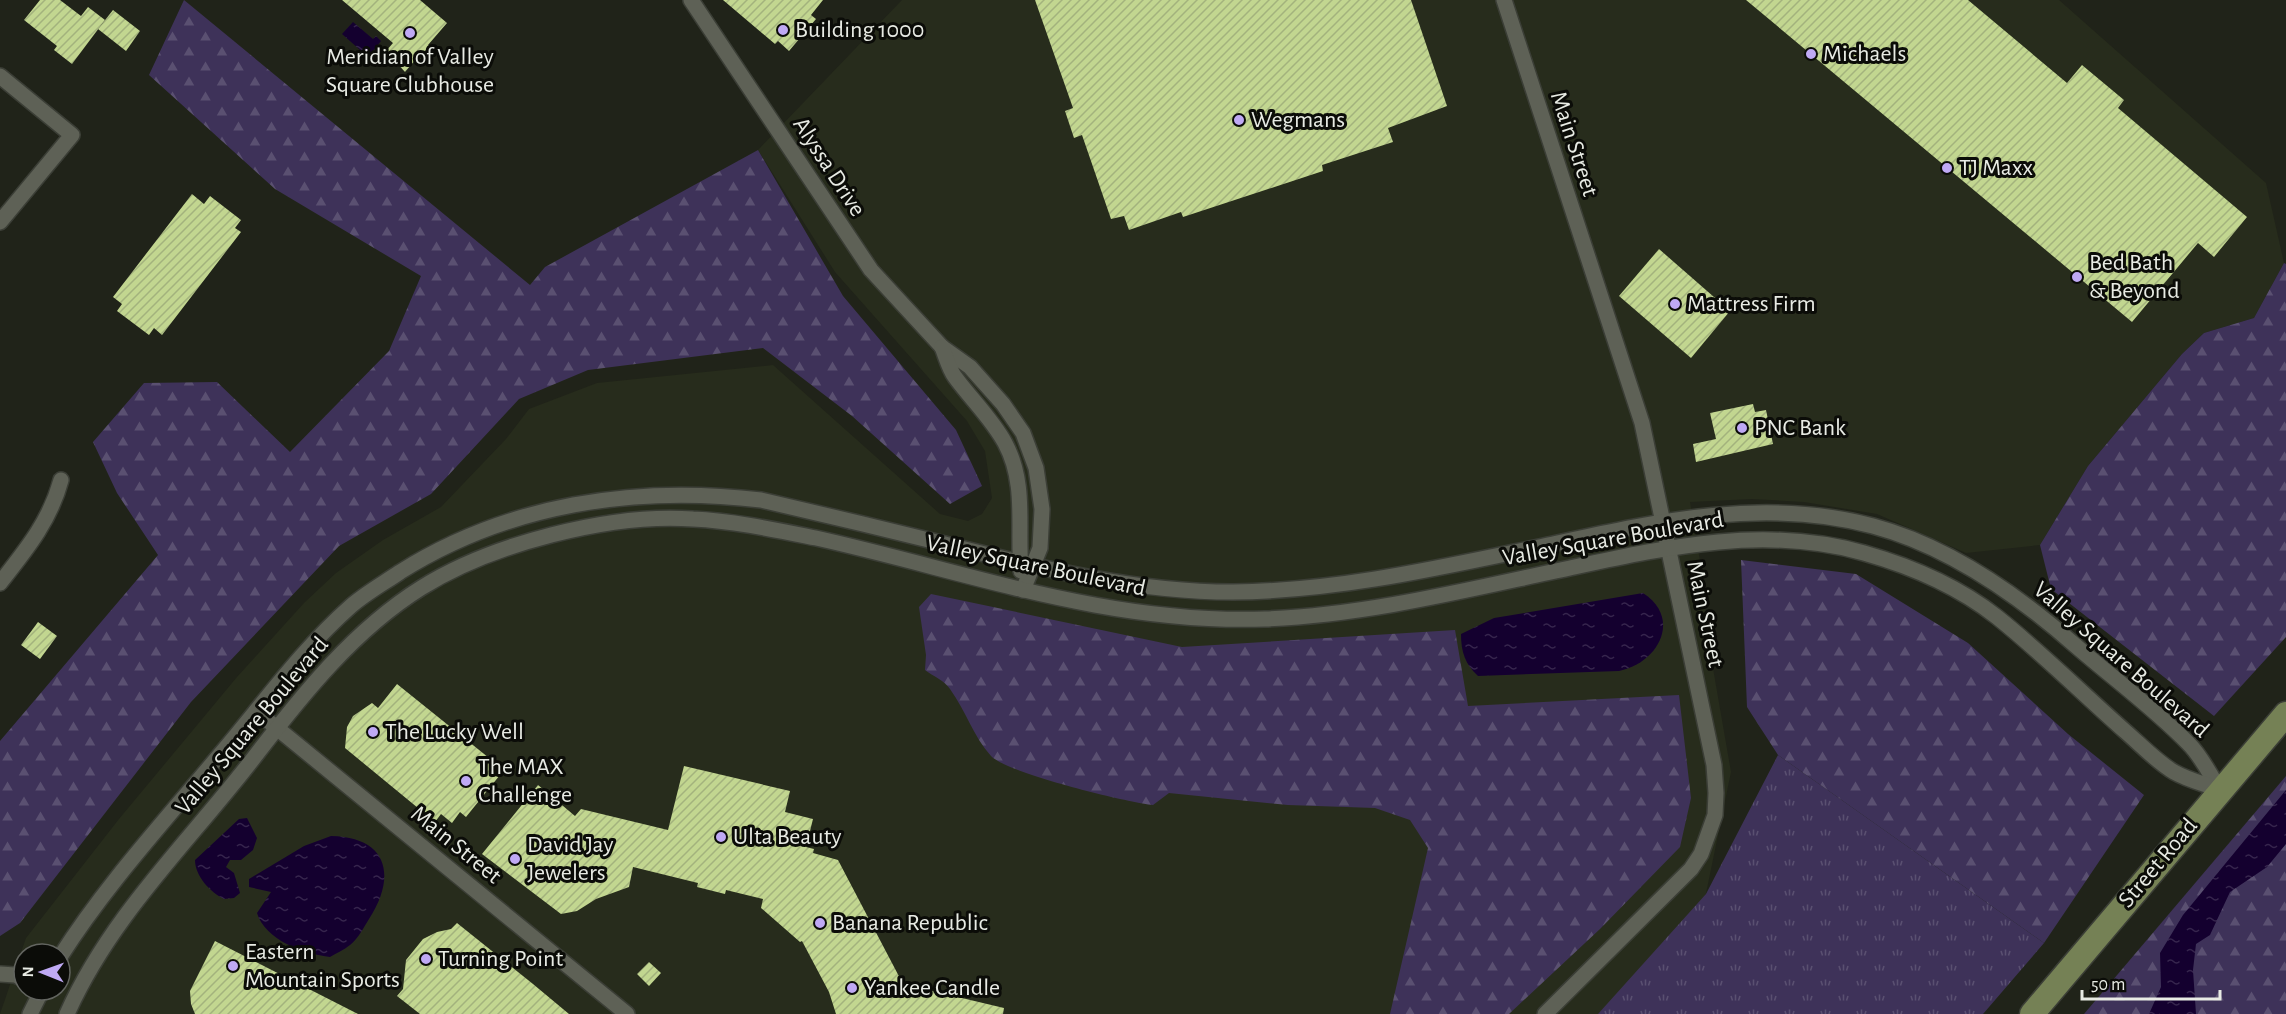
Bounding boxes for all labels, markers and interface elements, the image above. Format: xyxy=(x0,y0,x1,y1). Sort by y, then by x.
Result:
place label: Building 1000 xyxy=(795,18,924,42)
marker: Building 1000 xyxy=(776,23,790,37)
marker: Meridian of Valley Square Clubhouse xyxy=(403,26,417,40)
place label: Michaels xyxy=(1823,42,1906,66)
place label: Meridian of Valley Square Clubhouse xyxy=(326,45,494,97)
marker: Michaels xyxy=(1804,47,1818,61)
street label: Main Street xyxy=(1546,89,1602,200)
place label: Wegmans xyxy=(1251,108,1345,132)
street label: Alyssa Drive xyxy=(788,113,870,221)
marker: Wegmans xyxy=(1232,113,1246,127)
place label: TJ Maxx xyxy=(1959,156,2033,180)
marker: TJ Maxx xyxy=(1940,161,1954,175)
place label: Bed Bath & Beyond xyxy=(2089,251,2180,303)
marker: Bed Bath & Beyond xyxy=(2070,270,2084,284)
place label: Mattress Firm xyxy=(1687,292,1816,316)
marker: Mattress Firm xyxy=(1668,297,1682,311)
place label: PNC Bank xyxy=(1754,416,1846,440)
marker: PNC Bank xyxy=(1735,421,1749,435)
street label: Valley Square Boulevard xyxy=(1501,508,1725,570)
street label: Valley Square Boulevard xyxy=(924,531,1148,601)
street label: Main Street xyxy=(1682,558,1728,670)
street label: Valley Square Boulevard xyxy=(2029,578,2213,742)
street label: Valley Square Boulevard xyxy=(171,633,333,819)
place label: The Lucky Well xyxy=(385,720,524,744)
marker: The Lucky Well xyxy=(366,725,380,739)
place label: The MAX Challenge xyxy=(478,755,572,807)
marker: The MAX Challenge xyxy=(459,774,473,788)
street label: Main Street xyxy=(406,802,506,889)
street label: Street Road xyxy=(2114,814,2202,912)
place label: Ulta Beauty xyxy=(733,825,842,849)
marker: Ulta Beauty xyxy=(714,830,728,844)
place label: David Jay Jewelers xyxy=(527,833,614,885)
marker: David Jay Jewelers xyxy=(508,852,522,866)
place label: Banana Republic xyxy=(832,911,988,935)
marker: Banana Republic xyxy=(813,916,827,930)
place label: Eastern Mountain Sports xyxy=(245,940,400,992)
north arrow xyxy=(12,942,72,1002)
place label: Turning Point xyxy=(438,947,563,971)
marker: Turning Point xyxy=(419,952,433,966)
marker: Eastern Mountain Sports xyxy=(226,959,240,973)
scale bar xyxy=(2082,963,2220,1001)
text: N xyxy=(20,966,36,977)
place label: Yankee Candle xyxy=(864,976,1000,1000)
text: 50 m xyxy=(2091,976,2125,994)
marker: Yankee Candle xyxy=(845,981,859,995)

